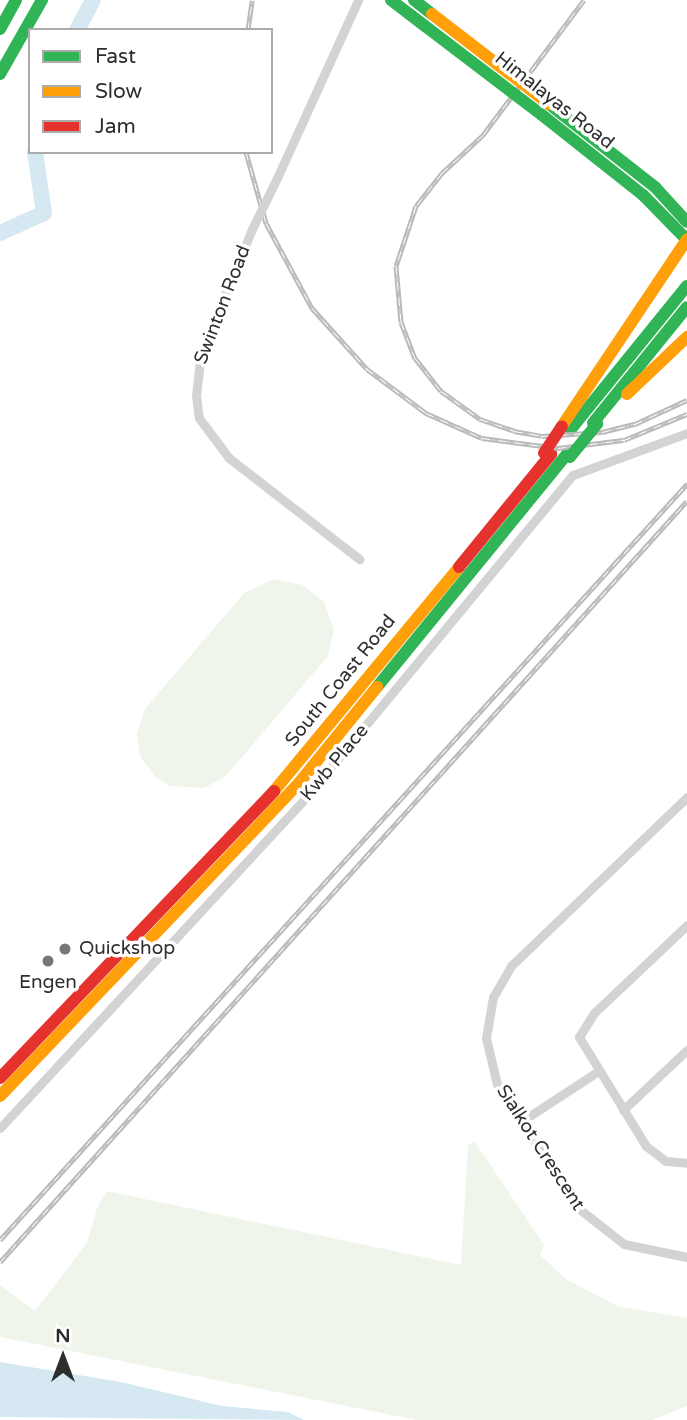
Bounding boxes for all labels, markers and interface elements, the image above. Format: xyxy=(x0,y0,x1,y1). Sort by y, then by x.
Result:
legend xyxy=(28,28,273,154)
text: Fast xyxy=(95,44,136,69)
street label: Himalayas Road xyxy=(490,47,618,155)
text: Slow xyxy=(95,79,142,104)
text: Jam xyxy=(95,114,136,139)
street label: Swinton Road xyxy=(190,242,256,368)
street label: South Coast Road xyxy=(281,611,401,751)
street label: Kwb Place xyxy=(296,720,374,806)
place label: Quickshop xyxy=(79,938,175,960)
marker: Quickshop xyxy=(57,941,73,957)
marker: Engen xyxy=(40,953,56,969)
place label: Engen xyxy=(19,972,77,994)
street label: Sialkot Crescent xyxy=(491,1081,589,1215)
north arrow xyxy=(28,1322,98,1392)
text: N xyxy=(55,1325,71,1347)

